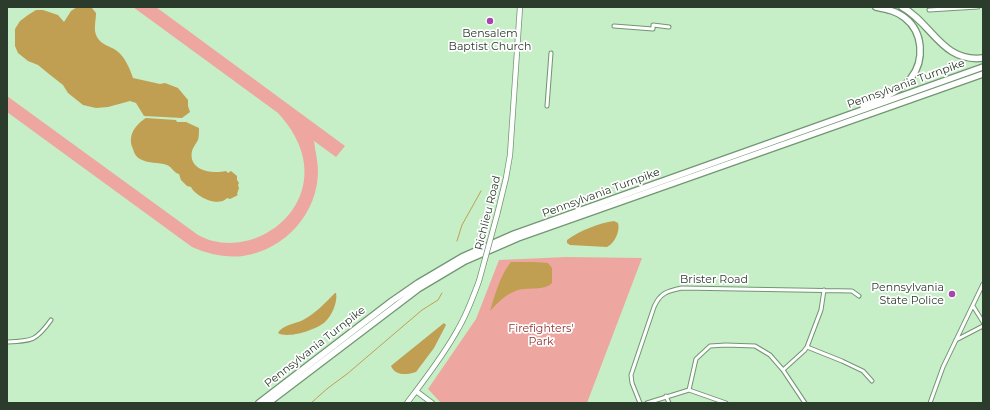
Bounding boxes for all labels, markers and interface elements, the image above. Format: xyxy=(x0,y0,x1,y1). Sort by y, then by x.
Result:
marker: Bensalem Baptist Church xyxy=(485,16,495,26)
place label: Bensalem Baptist Church xyxy=(449,27,531,53)
street label: Pennsylvania Turnpike xyxy=(845,57,967,111)
street label: Pennsylvania Turnpike xyxy=(540,166,662,220)
street label: Richlieu Road xyxy=(472,175,504,251)
street label: Brister Road xyxy=(680,273,748,287)
place label: Pennsylvania State Police xyxy=(871,281,944,307)
marker: Pennsylvania State Police xyxy=(947,289,957,299)
street label: Pennsylvania Turnpike xyxy=(262,304,368,390)
park label: Firefighters' Park xyxy=(508,322,574,348)

